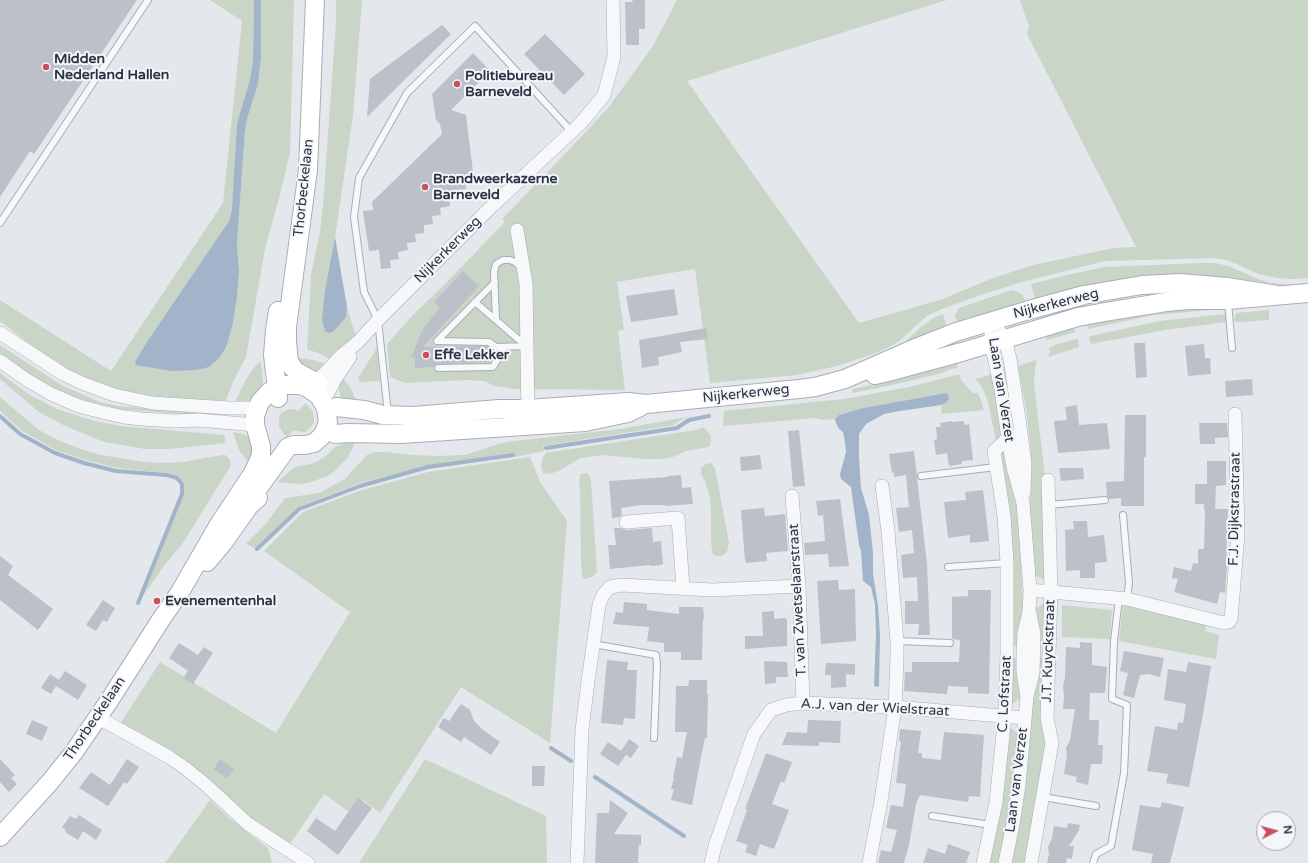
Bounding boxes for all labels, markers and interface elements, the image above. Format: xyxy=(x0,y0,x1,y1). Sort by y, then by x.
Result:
place label: Midden Nederland Hallen xyxy=(54,51,169,84)
marker: Midden Nederland Hallen xyxy=(41,62,51,72)
place label: Politiebureau Barneveld xyxy=(465,68,553,100)
marker: Politiebureau Barneveld xyxy=(452,79,462,89)
street label: Thorbeckelaan xyxy=(291,138,317,238)
place label: Brandweerkazerne Barneveld xyxy=(433,171,557,204)
marker: Brandweerkazerne Barneveld xyxy=(420,182,430,192)
street label: Nijkerkerweg xyxy=(411,213,485,287)
street label: Nijkerkerweg xyxy=(1012,285,1100,323)
street label: Laan van Verzet xyxy=(984,336,1018,444)
place label: Effe Lekker xyxy=(434,347,509,363)
marker: Effe Lekker xyxy=(421,350,431,360)
street label: Nijkerkerweg xyxy=(702,381,790,407)
street label: F.J. Dijkstrastraat xyxy=(1226,452,1244,566)
street label: T. van Zwetselaarstraat xyxy=(786,523,810,677)
place label: Evenementenhal xyxy=(165,593,276,609)
marker: Evenementenhal xyxy=(152,596,162,606)
street label: J.T. Kuyckstraat xyxy=(1039,599,1059,703)
street label: C. Lofstraat xyxy=(995,655,1015,733)
street label: Thorbeckelaan xyxy=(61,674,129,764)
street label: A.J. van der Wielstraat xyxy=(800,696,950,720)
street label: Laan van Verzet xyxy=(1002,726,1032,834)
north arrow xyxy=(1256,811,1296,851)
text: N xyxy=(1281,825,1294,835)

